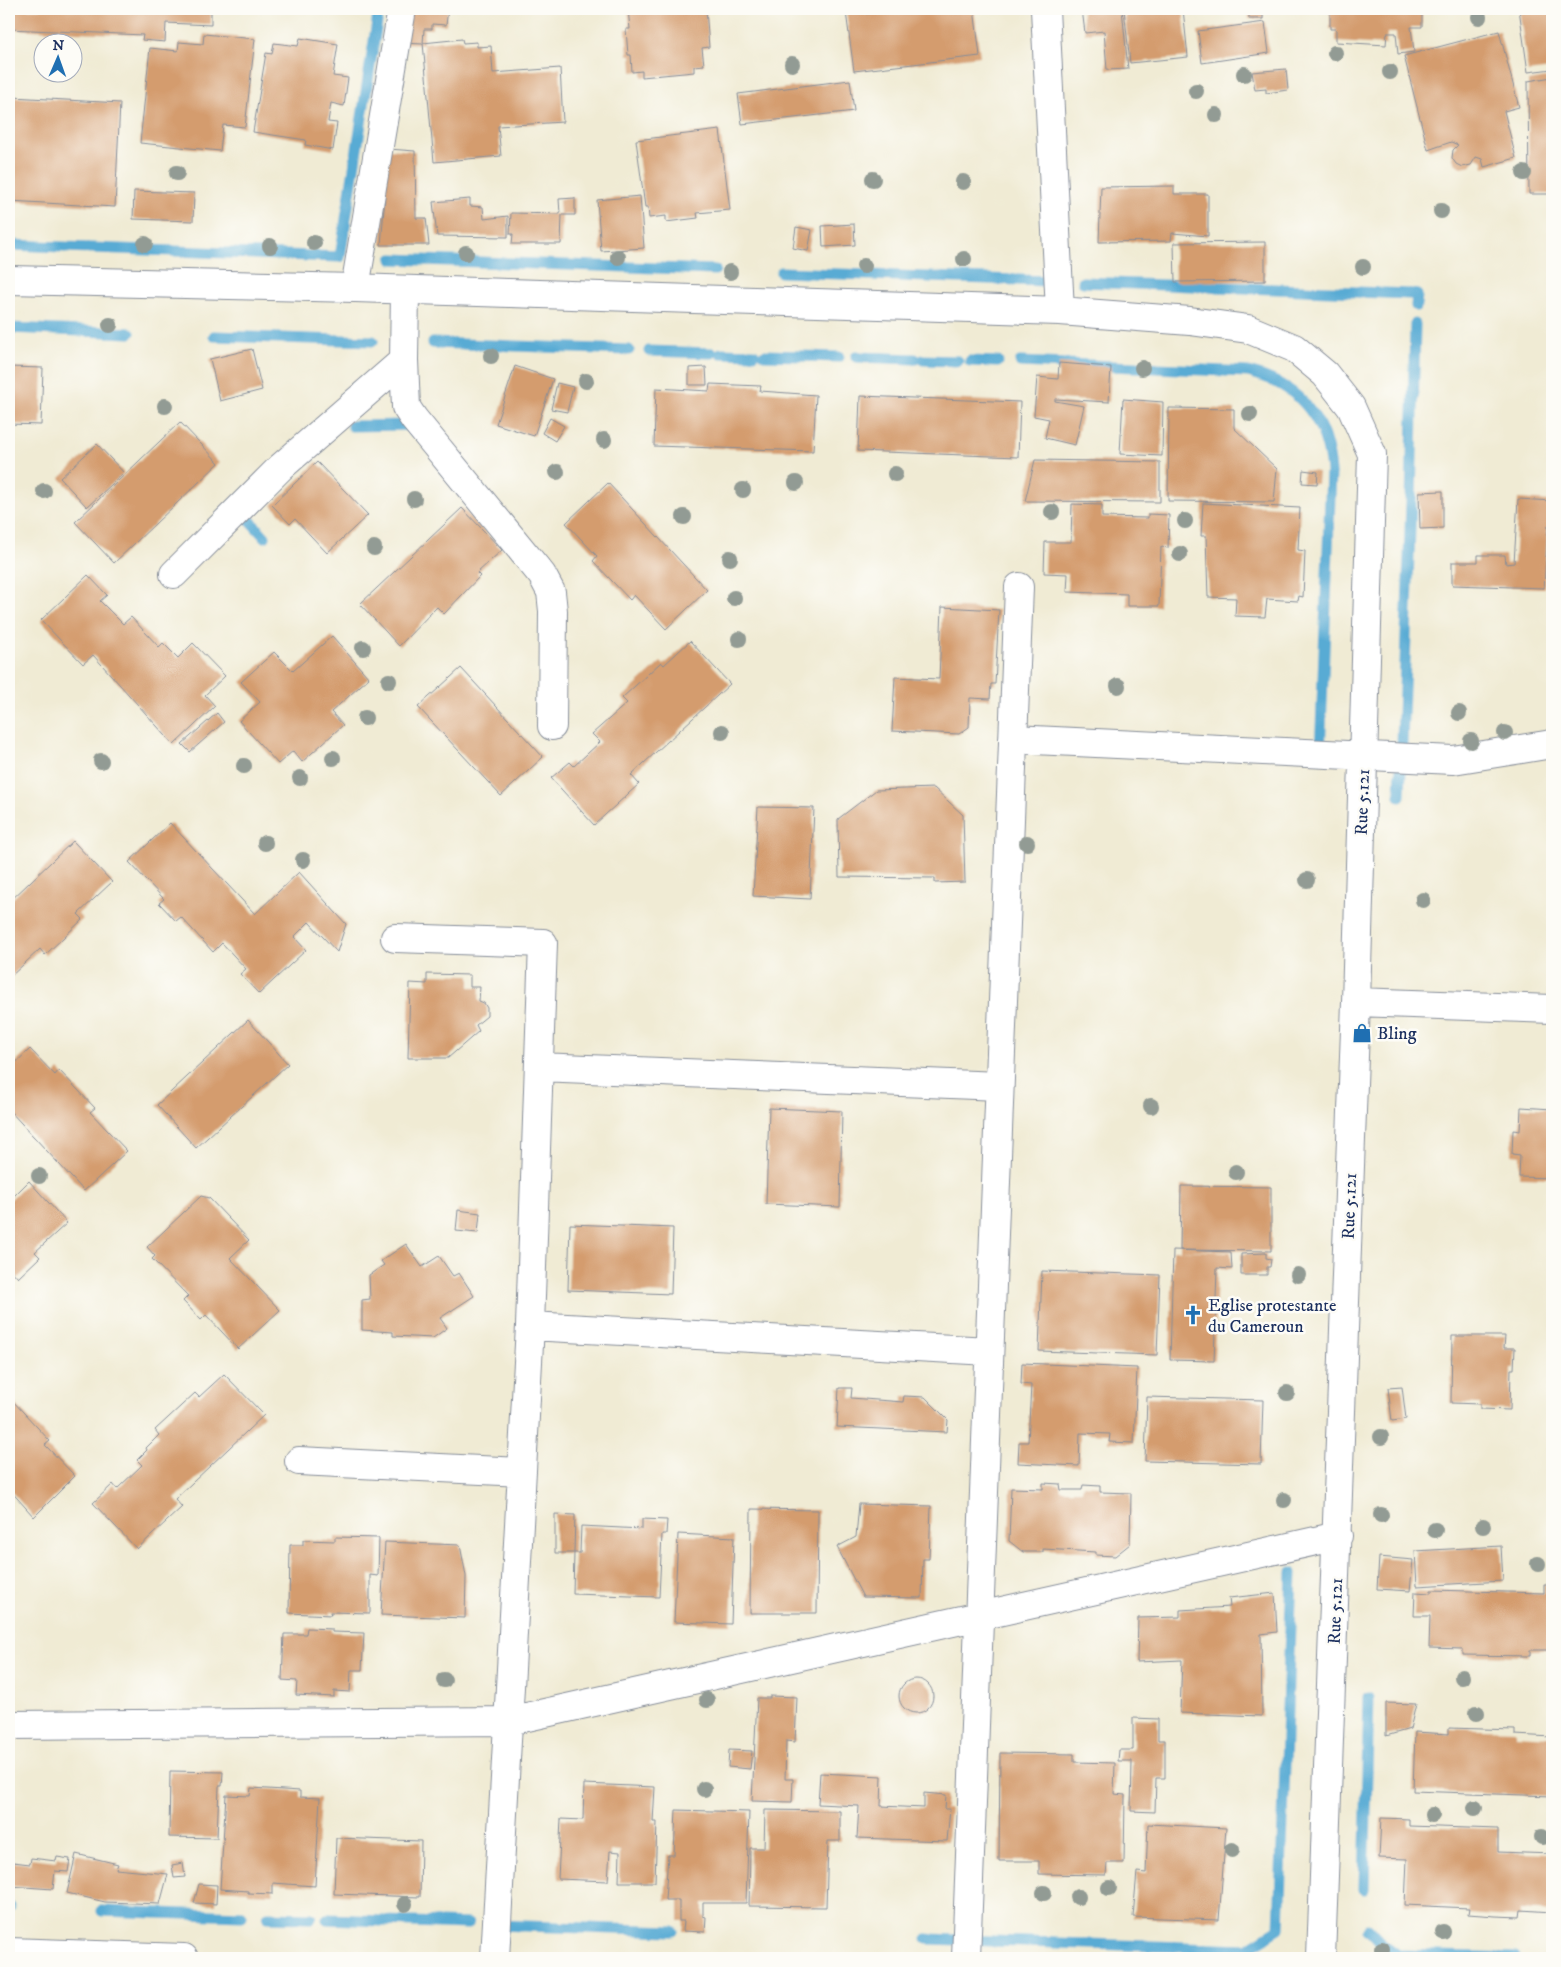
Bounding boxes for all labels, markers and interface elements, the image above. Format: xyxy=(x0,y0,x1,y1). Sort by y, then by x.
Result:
north arrow xyxy=(32,32,82,82)
text: N xyxy=(52,37,65,55)
street label: Rue 5.121 xyxy=(1351,768,1375,836)
shop icon: Bling xyxy=(1351,1022,1373,1044)
place label: Bling xyxy=(1377,1023,1417,1045)
street label: Rue 5.121 xyxy=(1338,1172,1362,1240)
place label: Eglise protestante du Cameroun xyxy=(1208,1295,1336,1338)
church icon: Eglise protestante du Cameroun xyxy=(1182,1304,1204,1326)
street label: Rue 5.121 xyxy=(1324,1577,1348,1645)

